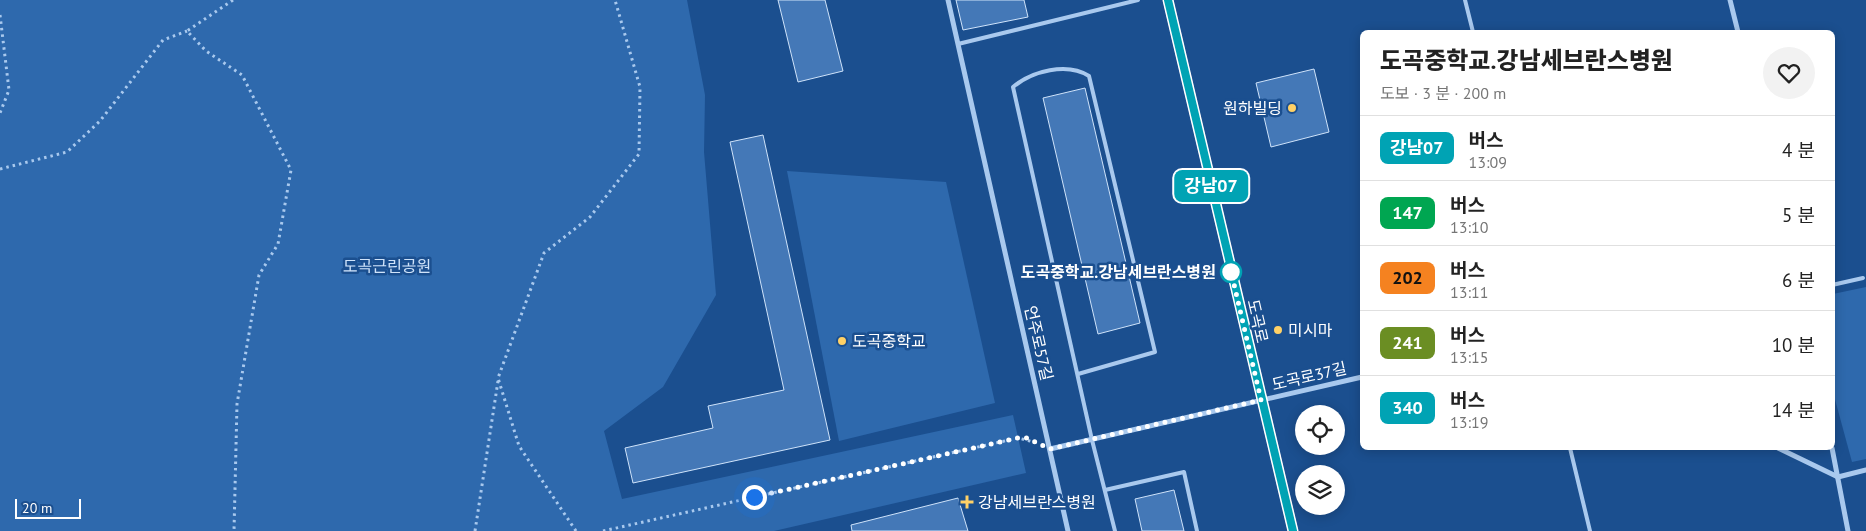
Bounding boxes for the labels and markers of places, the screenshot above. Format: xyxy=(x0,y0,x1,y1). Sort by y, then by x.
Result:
place label: 원하빌딩 xyxy=(1223,98,1282,118)
marker: 원하빌딩 xyxy=(1286,102,1298,114)
marker: 도곡중학교.강남세브란스병원 xyxy=(1220,261,1242,283)
place label: 도곡중학교.강남세브란스병원 xyxy=(1021,262,1216,282)
place label: 미시마 xyxy=(1288,320,1332,340)
marker: 미시마 xyxy=(1272,324,1284,336)
place label: 도곡중학교 xyxy=(852,331,926,351)
marker: 도곡중학교 xyxy=(836,335,848,347)
place label: 강남세브란스병원 xyxy=(978,492,1096,512)
marker: 강남세브란스병원 xyxy=(960,495,974,509)

